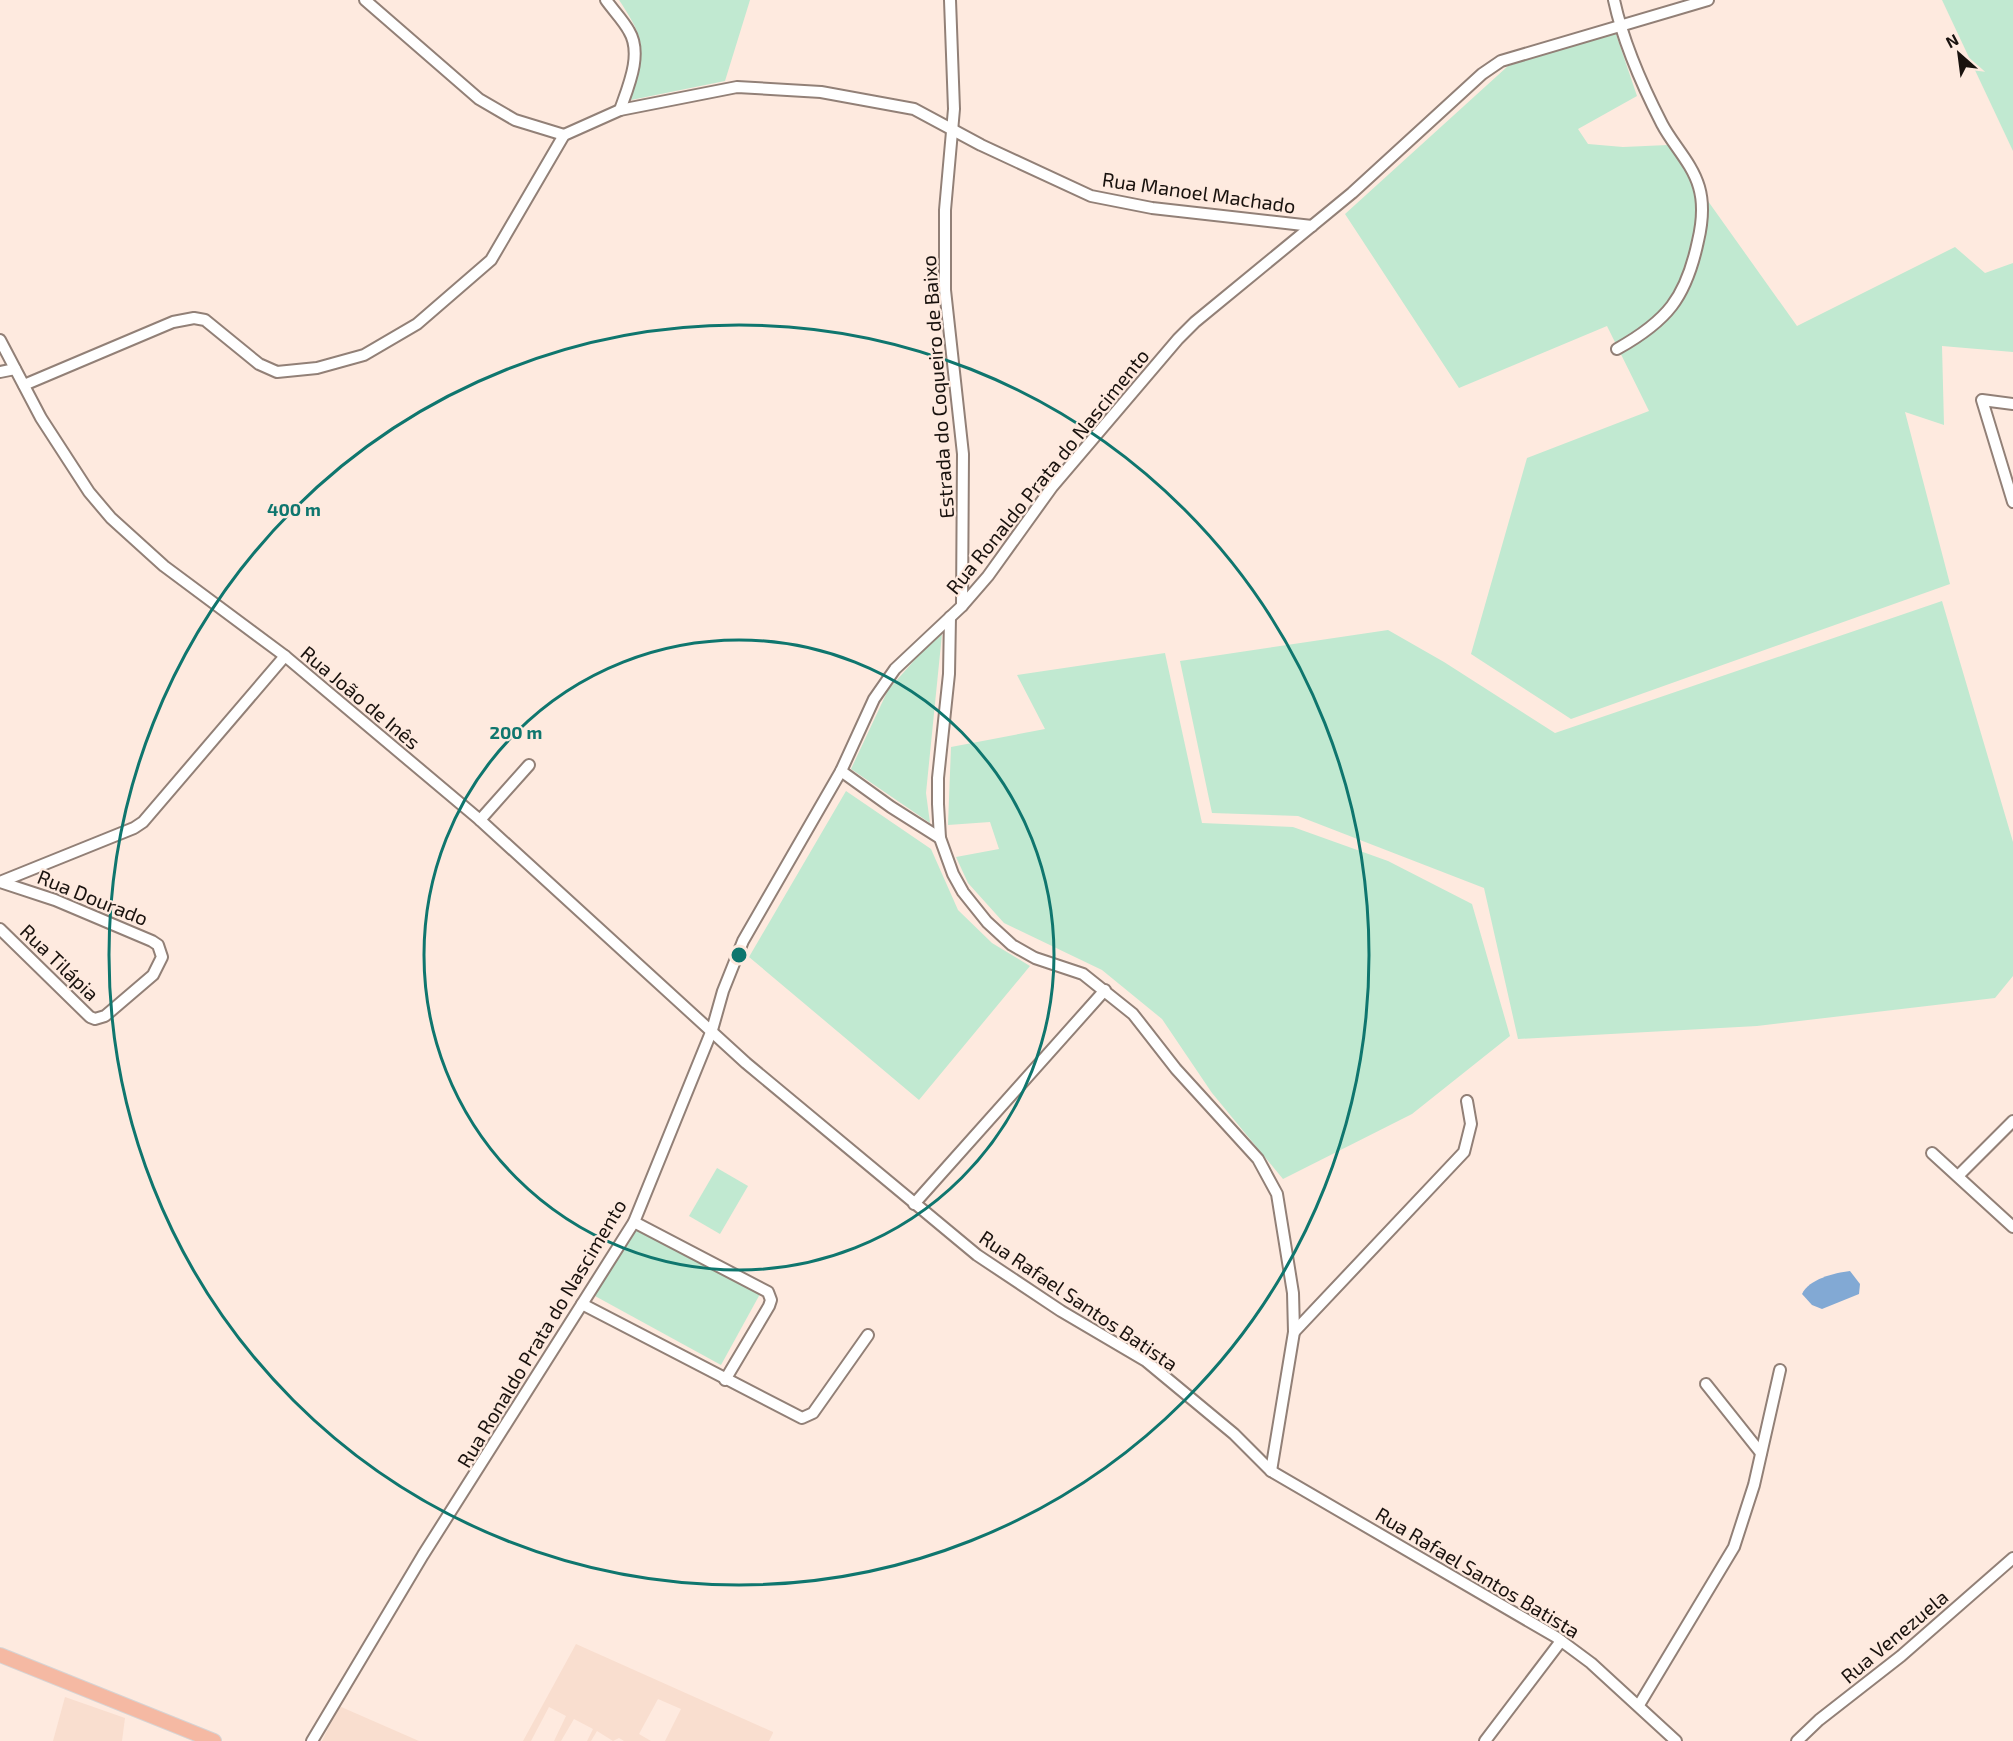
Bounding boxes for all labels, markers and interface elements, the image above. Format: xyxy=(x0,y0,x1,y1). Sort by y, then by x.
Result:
north arrow xyxy=(1929,24,1989,84)
text: N xyxy=(1942,29,1961,51)
street label: Rua Manoel Machado xyxy=(1101,167,1297,217)
street label: Estrada do Coqueiro de Baixo xyxy=(916,255,958,519)
street label: Rua Ronaldo Prata do Nascimento xyxy=(941,344,1153,598)
text: 400 m xyxy=(267,498,321,520)
street label: Rua João de Inês xyxy=(297,640,425,754)
text: 200 m xyxy=(490,721,542,743)
street label: Rua Dourado xyxy=(34,864,152,930)
street label: Rua Tilápia xyxy=(16,919,104,1005)
centre of rings xyxy=(729,945,749,965)
street label: Rua Ronaldo Prata do Nascimento xyxy=(451,1195,631,1471)
street label: Rua Rafael Santos Batista xyxy=(975,1225,1183,1375)
street label: Rua Rafael Santos Batista xyxy=(1372,1501,1584,1643)
street label: Rua Venezuela xyxy=(1836,1584,1952,1688)

